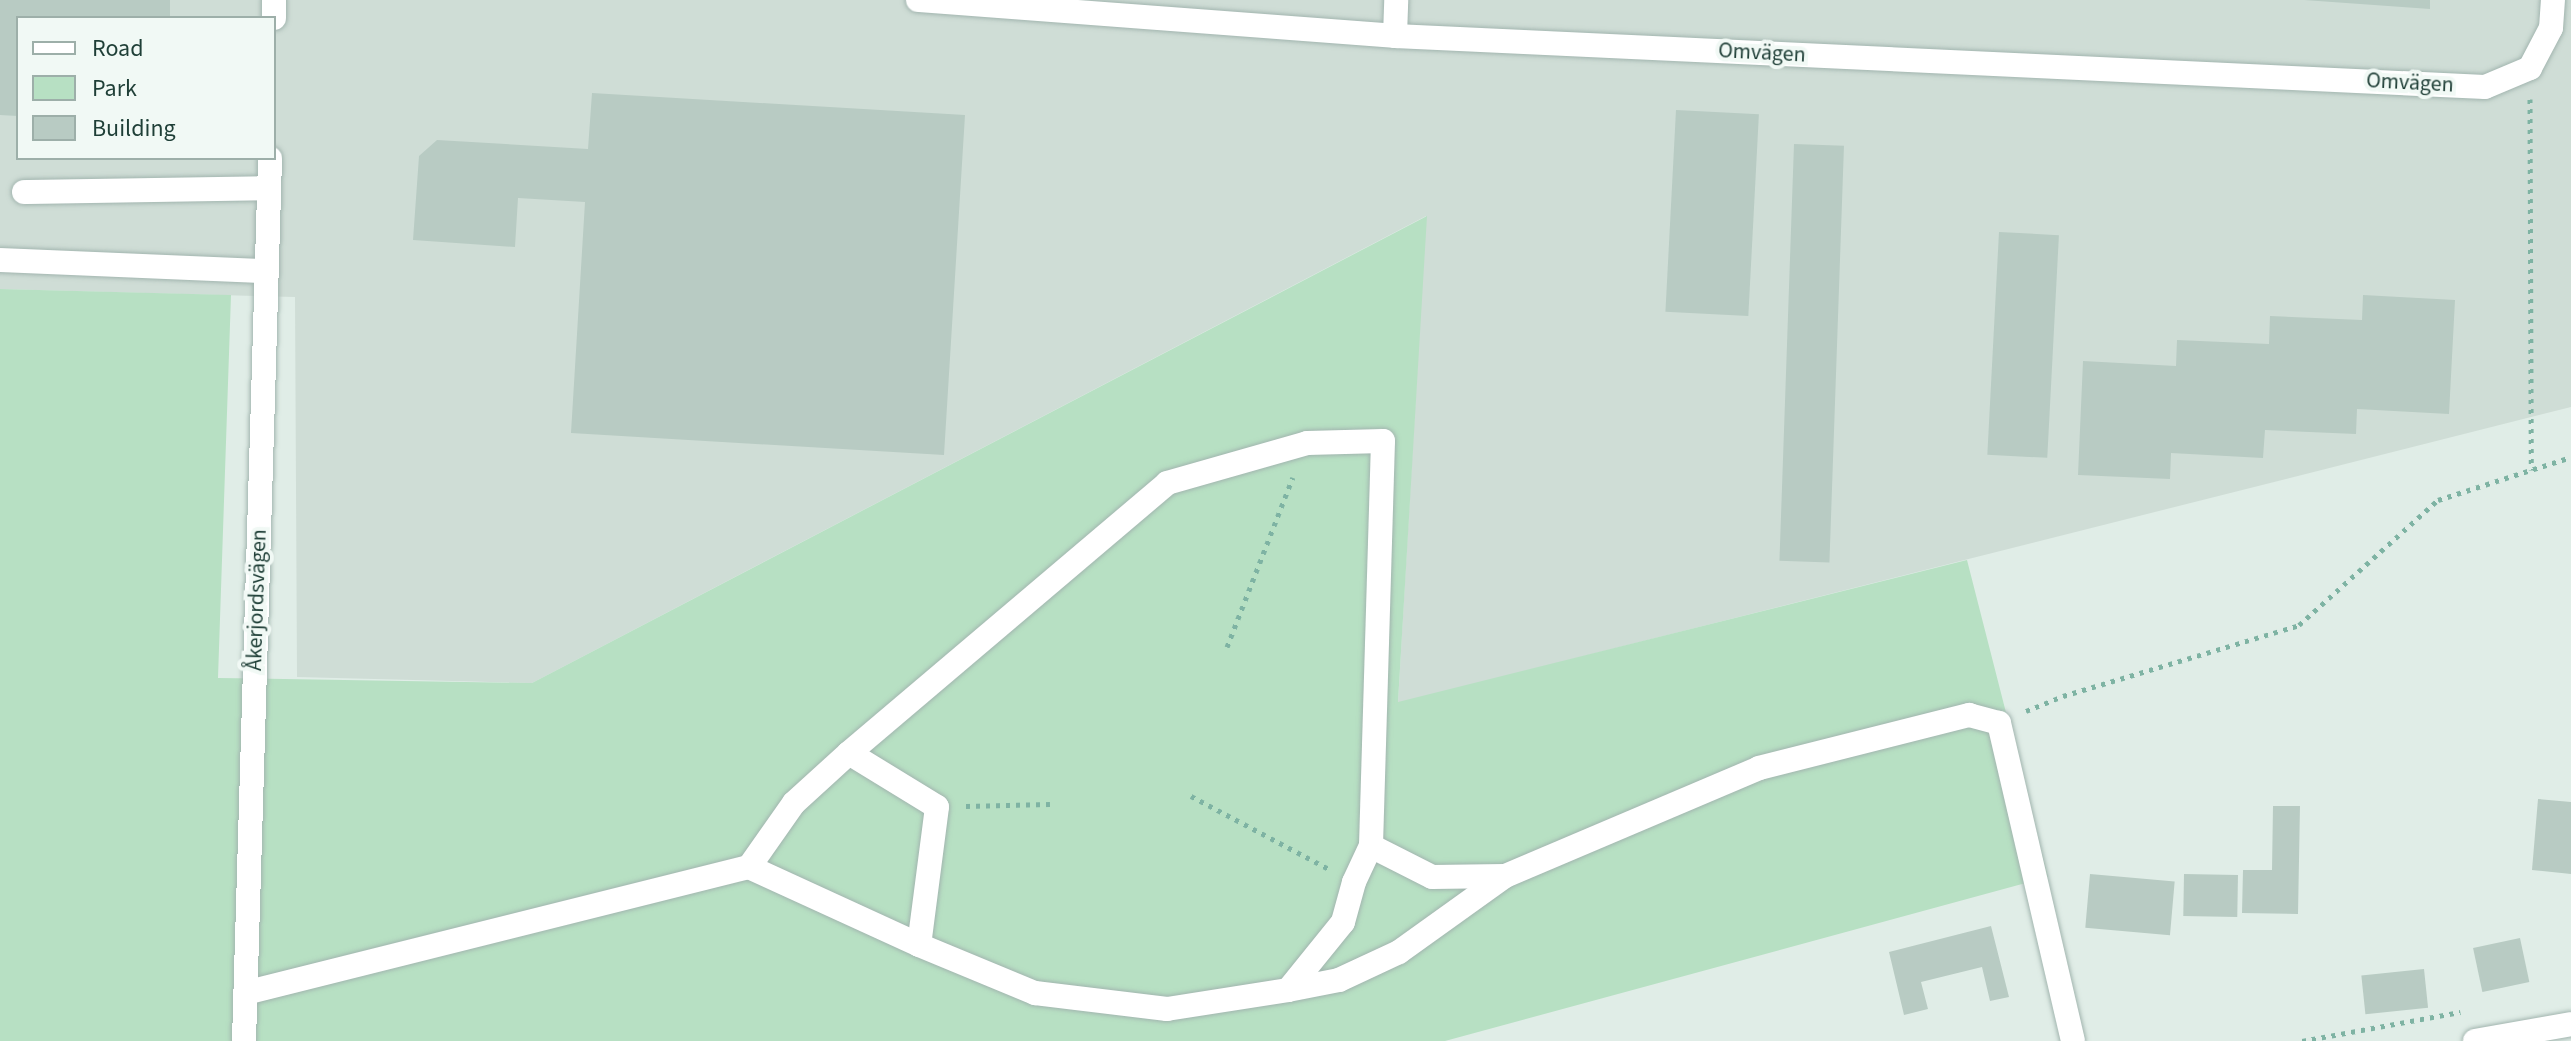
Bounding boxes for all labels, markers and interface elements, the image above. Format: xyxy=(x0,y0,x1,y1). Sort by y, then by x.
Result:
legend xyxy=(16,16,276,160)
text: Road xyxy=(92,31,144,66)
street label: Omvägen xyxy=(1718,38,1806,68)
street label: Omvägen xyxy=(2366,68,2454,98)
text: Park xyxy=(92,71,137,106)
text: Building xyxy=(92,111,176,146)
street label: Åkerjordsvägen xyxy=(241,529,273,671)

